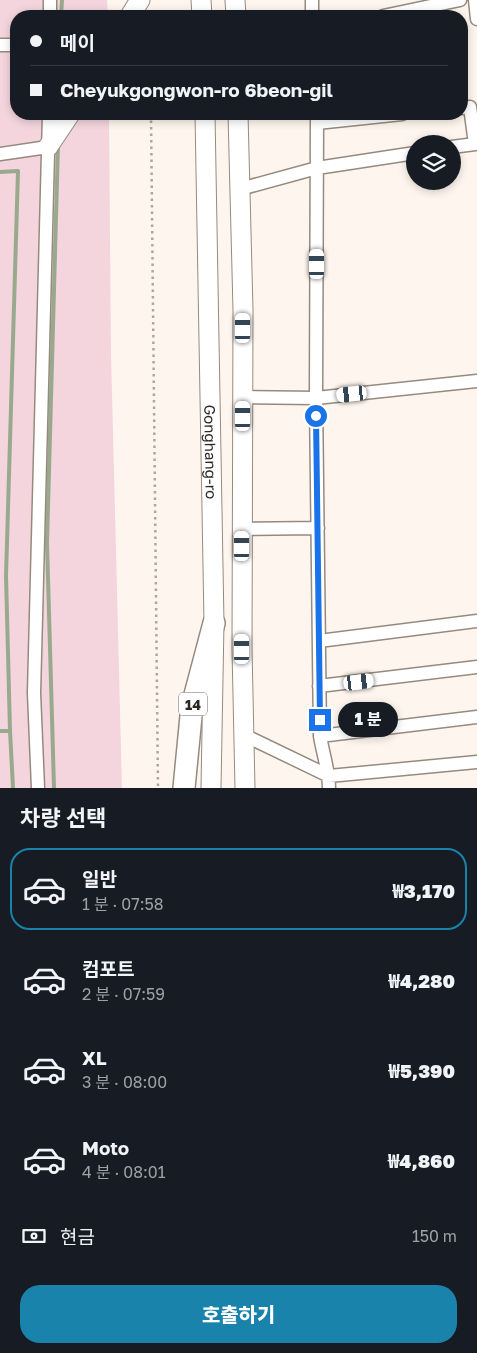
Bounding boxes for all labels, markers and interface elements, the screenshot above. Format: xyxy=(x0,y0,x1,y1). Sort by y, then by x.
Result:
text: 메이 xyxy=(60,31,95,54)
text: Cheyukgongwon-ro 6beon-gil xyxy=(60,78,333,101)
map controls xyxy=(406,135,461,190)
button: layers xyxy=(406,135,461,190)
car xyxy=(309,249,324,279)
car xyxy=(235,313,250,343)
car xyxy=(336,385,367,403)
car xyxy=(235,401,250,431)
street label: Gonghang-ro xyxy=(201,404,221,499)
route start xyxy=(305,405,327,427)
car xyxy=(234,531,249,561)
car xyxy=(234,634,249,664)
car xyxy=(343,673,374,691)
road number: 14 xyxy=(179,692,207,716)
callout: 1 분 xyxy=(338,702,398,738)
route end xyxy=(309,709,331,731)
text: 1 분 xyxy=(354,709,382,729)
text: 차량 선택 xyxy=(20,804,106,831)
icon: car xyxy=(22,867,67,912)
text: 일반 xyxy=(82,867,117,890)
text: ₩3,170 xyxy=(392,879,455,902)
text: 1 분 · 07:58 xyxy=(82,894,164,914)
icon: car xyxy=(22,957,67,1002)
text: 컴포트 xyxy=(82,957,134,980)
text: ₩4,280 xyxy=(389,969,455,992)
text: 2 분 · 07:59 xyxy=(82,984,165,1004)
text: XL xyxy=(82,1046,107,1069)
icon: car xyxy=(22,1047,67,1092)
text: ₩5,390 xyxy=(389,1059,455,1082)
text: 3 분 · 08:00 xyxy=(82,1072,167,1092)
text: Moto xyxy=(82,1136,129,1159)
icon: car xyxy=(22,1137,67,1182)
text: ₩4,860 xyxy=(388,1149,455,1172)
text: 4 분 · 08:01 xyxy=(82,1162,165,1182)
icon: cash xyxy=(20,1222,48,1250)
text: 현금 xyxy=(60,1225,95,1248)
text: 150 m xyxy=(412,1226,457,1246)
button: 호출하기 xyxy=(20,1285,457,1343)

